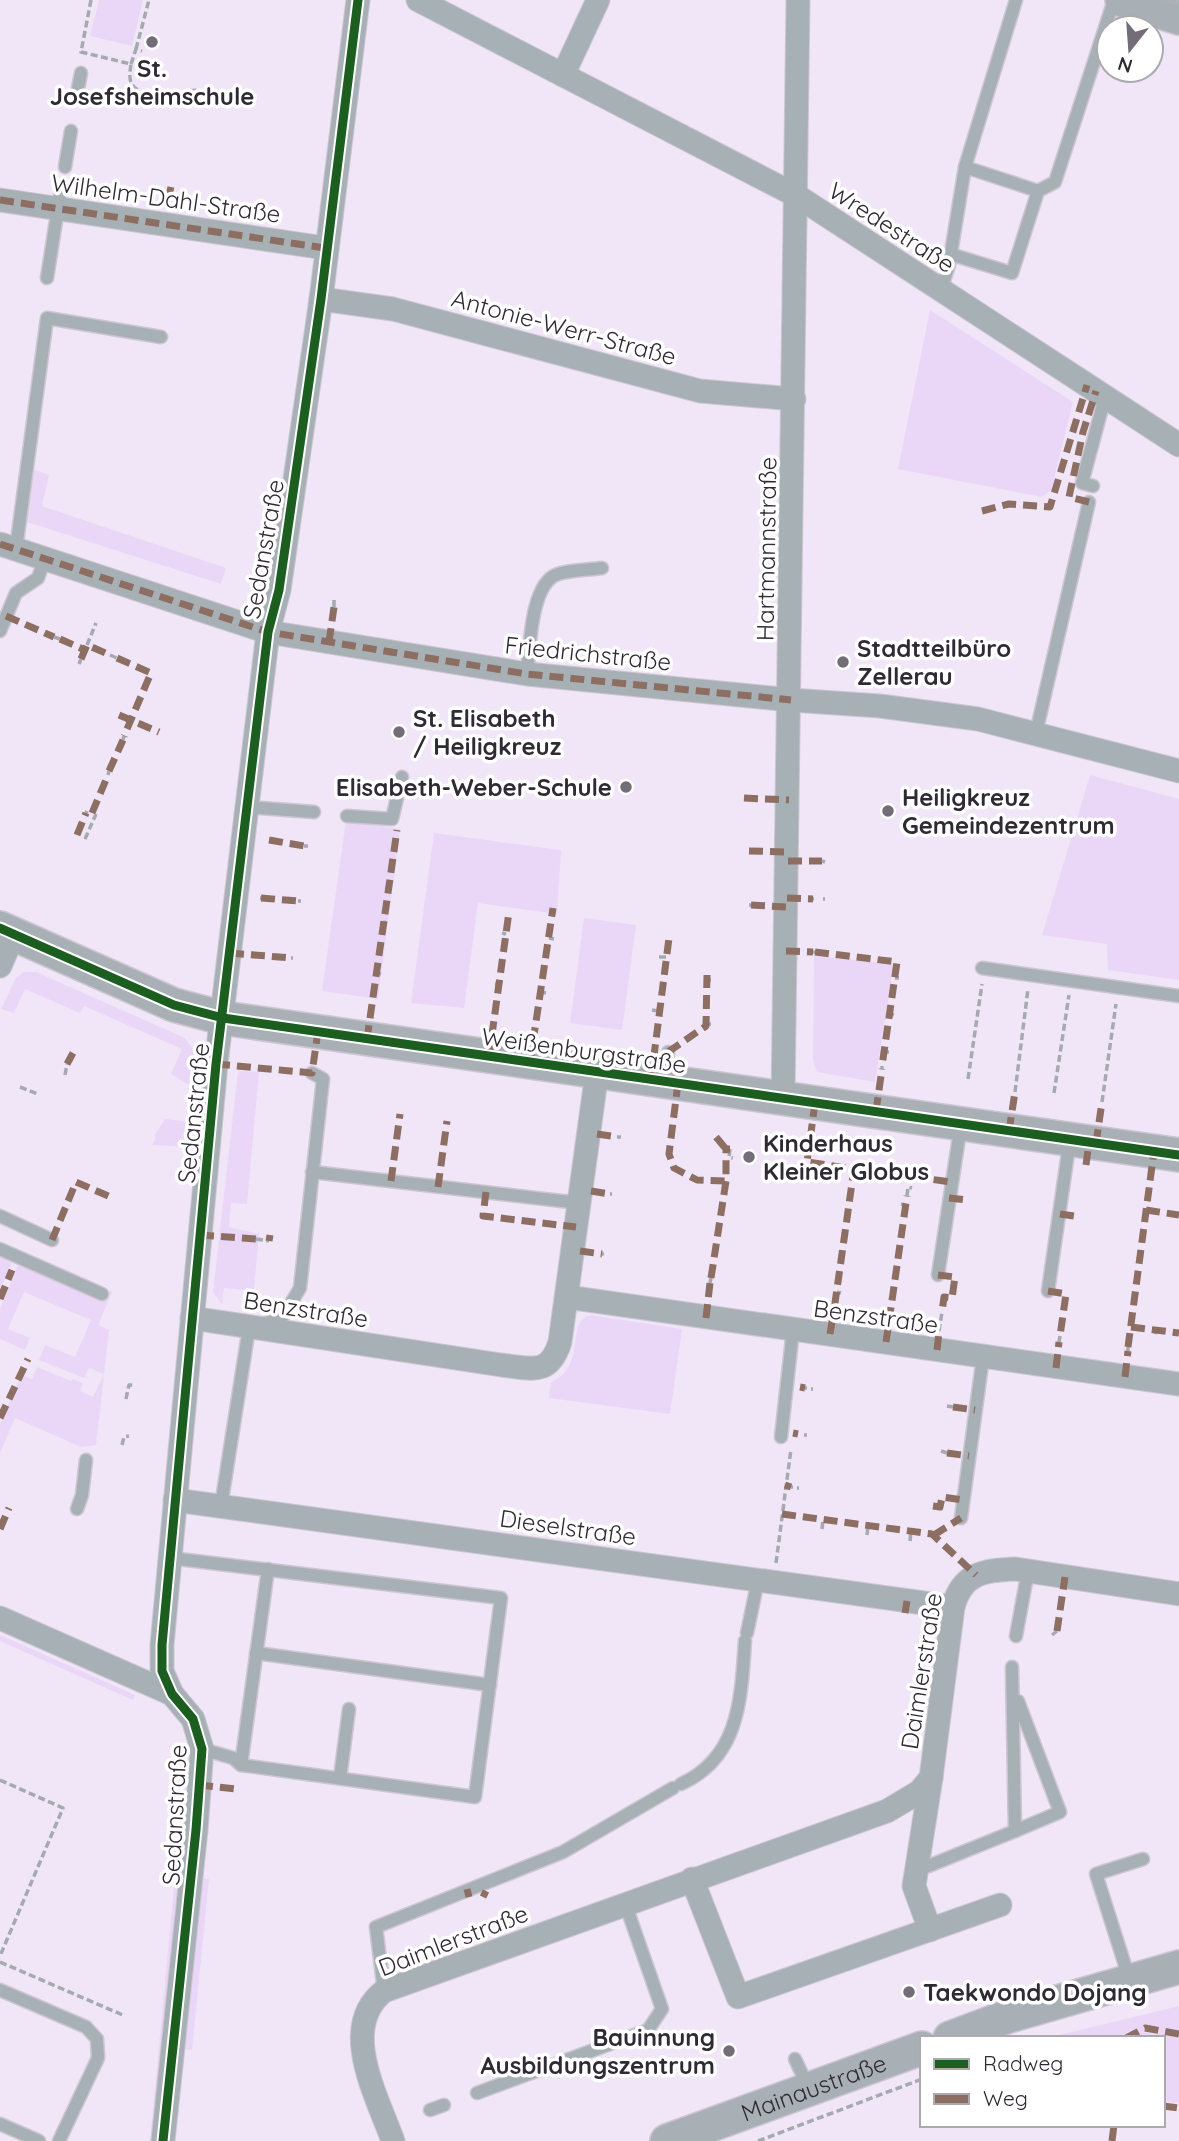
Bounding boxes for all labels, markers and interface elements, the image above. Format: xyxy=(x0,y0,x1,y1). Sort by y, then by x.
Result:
north arrow xyxy=(1095,14,1165,84)
marker: St. Josefsheimschule xyxy=(144,34,160,50)
text: N xyxy=(1115,52,1135,79)
place label: St. Josefsheimschule xyxy=(50,53,254,111)
street label: Wilhelm-Dahl-Straße xyxy=(49,167,283,229)
street label: Wredestraße xyxy=(823,175,961,279)
street label: Antonie-Werr-Straße xyxy=(448,283,680,371)
street label: Hartmannstraße xyxy=(749,457,783,641)
street label: Sedanstraße xyxy=(236,477,290,621)
street label: Friedrichstraße xyxy=(503,629,673,677)
place label: Stadtteilbüro Zellerau xyxy=(857,633,1011,691)
marker: Stadtteilbüro Zellerau xyxy=(835,654,851,670)
place label: St. Elisabeth / Heiligkreuz xyxy=(413,703,562,761)
marker: St. Elisabeth / Heiligkreuz xyxy=(391,724,407,740)
place label: Elisabeth-Weber-Schule xyxy=(336,772,612,802)
marker: Elisabeth-Weber-Schule xyxy=(618,779,634,795)
place label: Heiligkreuz Gemeindezentrum xyxy=(902,782,1115,840)
marker: Heiligkreuz Gemeindezentrum xyxy=(880,803,896,819)
street label: Weißenburgstraße xyxy=(480,1021,688,1079)
street label: Sedanstraße xyxy=(171,1041,215,1185)
place label: Kinderhaus Kleiner Globus xyxy=(763,1128,929,1186)
marker: Kinderhaus Kleiner Globus xyxy=(741,1149,757,1165)
street label: Benzstraße xyxy=(242,1284,370,1334)
street label: Benzstraße xyxy=(812,1292,940,1340)
street label: Dieselstraße xyxy=(498,1503,638,1551)
street label: Daimlerstraße xyxy=(894,1591,948,1751)
street label: Sedanstraße xyxy=(155,1744,193,1886)
street label: Daimlerstraße xyxy=(374,1898,532,1982)
place label: Taekwondo Dojang xyxy=(923,1977,1147,2007)
marker: Taekwondo Dojang xyxy=(901,1984,917,2000)
place label: Bauinnung Ausbildungszentrum xyxy=(480,2022,715,2080)
legend xyxy=(920,2036,1165,2127)
marker: Bauinnung Ausbildungszentrum xyxy=(721,2043,737,2059)
street label: Mainaustraße xyxy=(737,2047,890,2128)
text: Radweg xyxy=(983,2050,1063,2076)
text: Weg xyxy=(983,2085,1028,2111)

